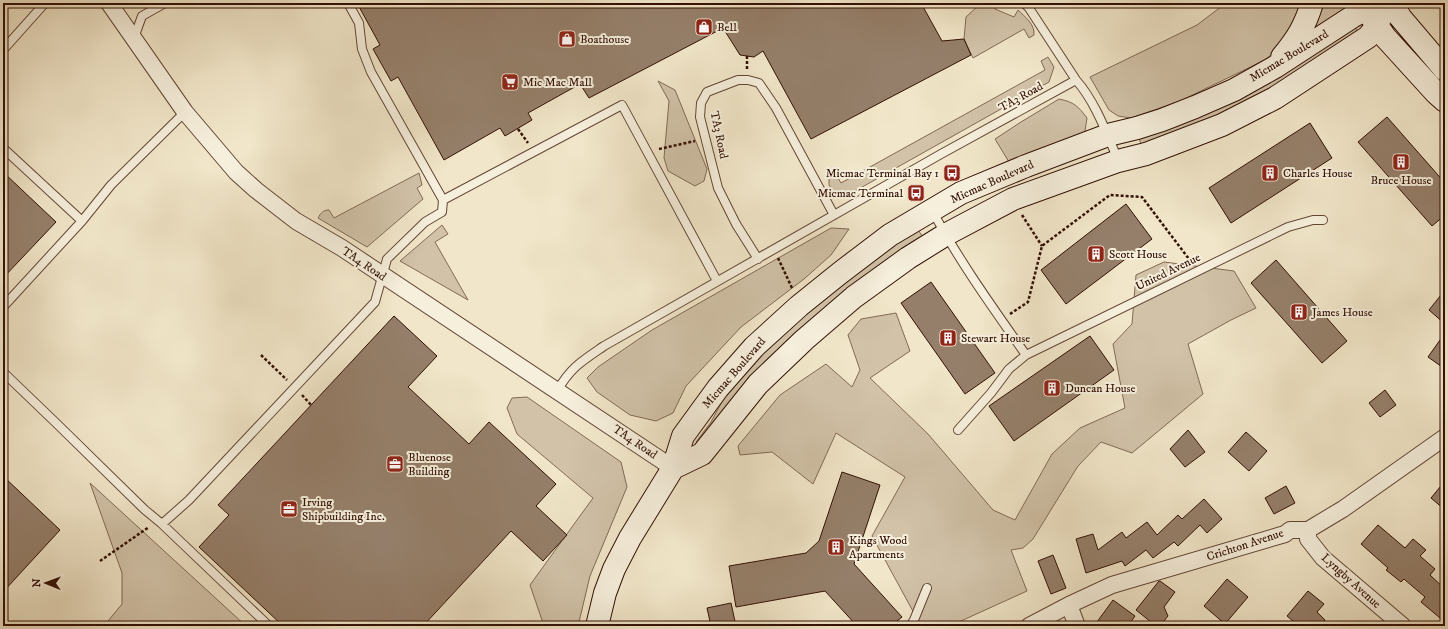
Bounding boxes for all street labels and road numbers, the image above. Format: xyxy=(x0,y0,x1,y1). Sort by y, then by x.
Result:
street label: Micmac Boulevard xyxy=(1247,26,1331,86)
street label: TA3 Road xyxy=(996,79,1046,115)
street label: TA3 Road xyxy=(707,110,731,160)
street label: Micmac Boulevard xyxy=(948,157,1036,207)
street label: TA4 Road xyxy=(339,244,389,284)
street label: United Avenue xyxy=(1133,250,1203,294)
street label: Micmac Boulevard xyxy=(699,334,769,412)
street label: TA4 Road xyxy=(610,422,660,462)
street label: Crichton Avenue xyxy=(1205,526,1285,564)
street label: Lyngby Avenue xyxy=(1318,550,1384,612)

